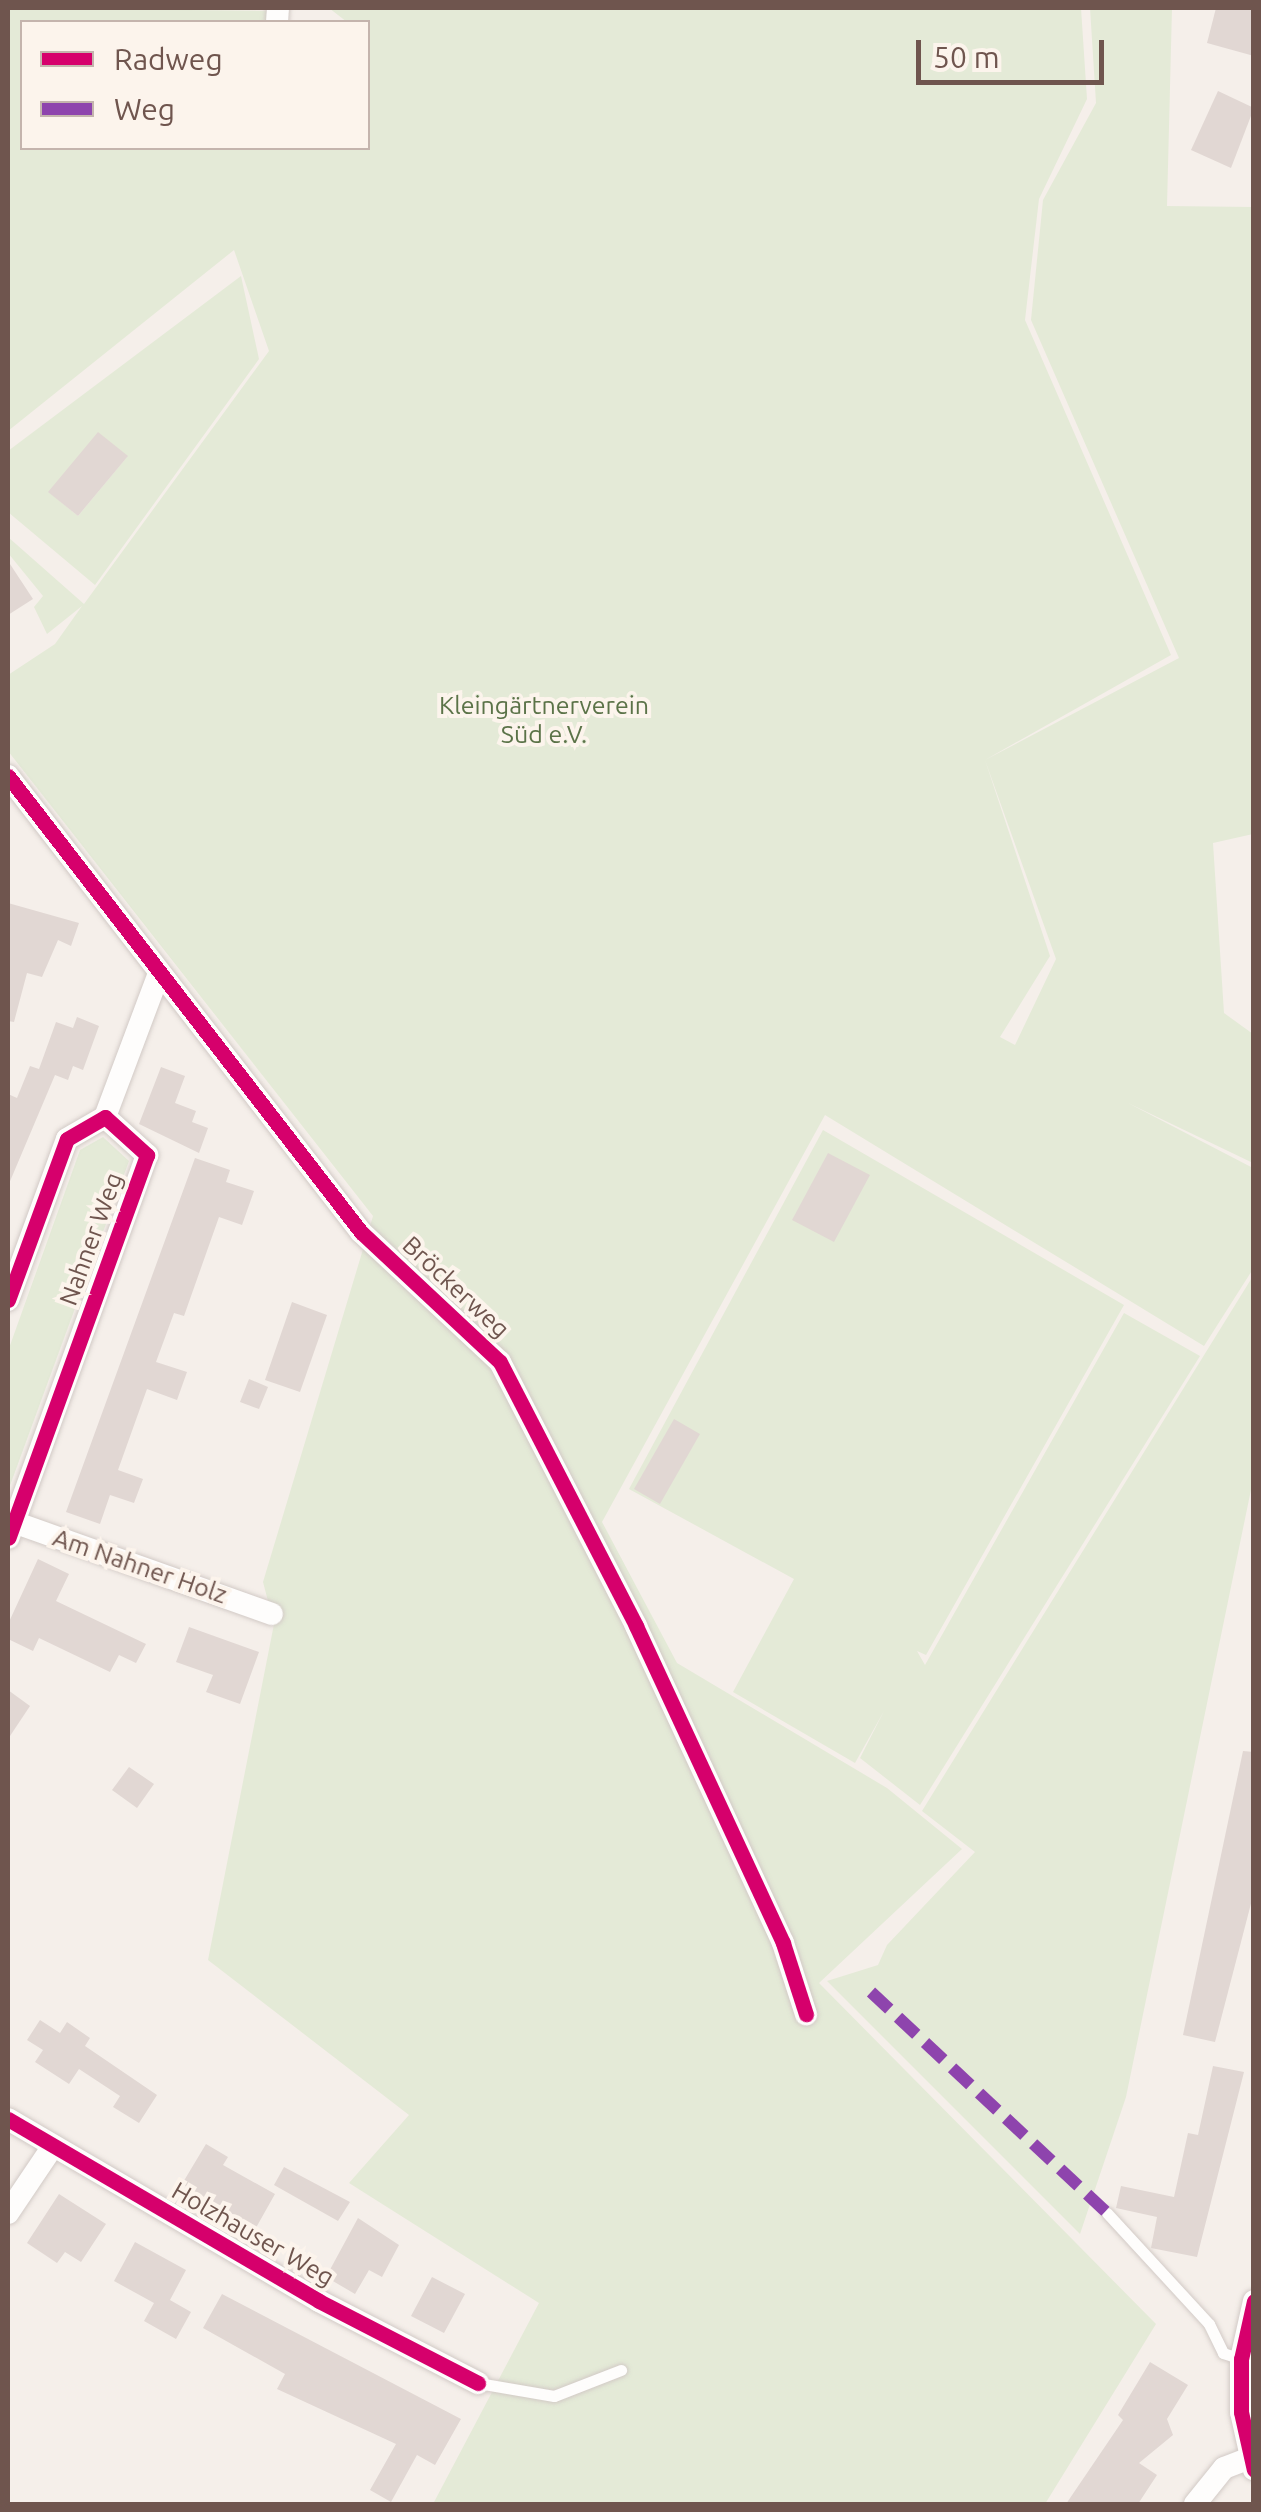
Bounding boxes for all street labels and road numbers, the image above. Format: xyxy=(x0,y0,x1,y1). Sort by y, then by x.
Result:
street label: Nahner Weg xyxy=(53,1168,129,1310)
street label: Bröckerweg xyxy=(396,1230,516,1344)
street label: Am Nahner Holz xyxy=(49,1522,231,1610)
street label: Holzhauser Weg xyxy=(167,2175,339,2293)

